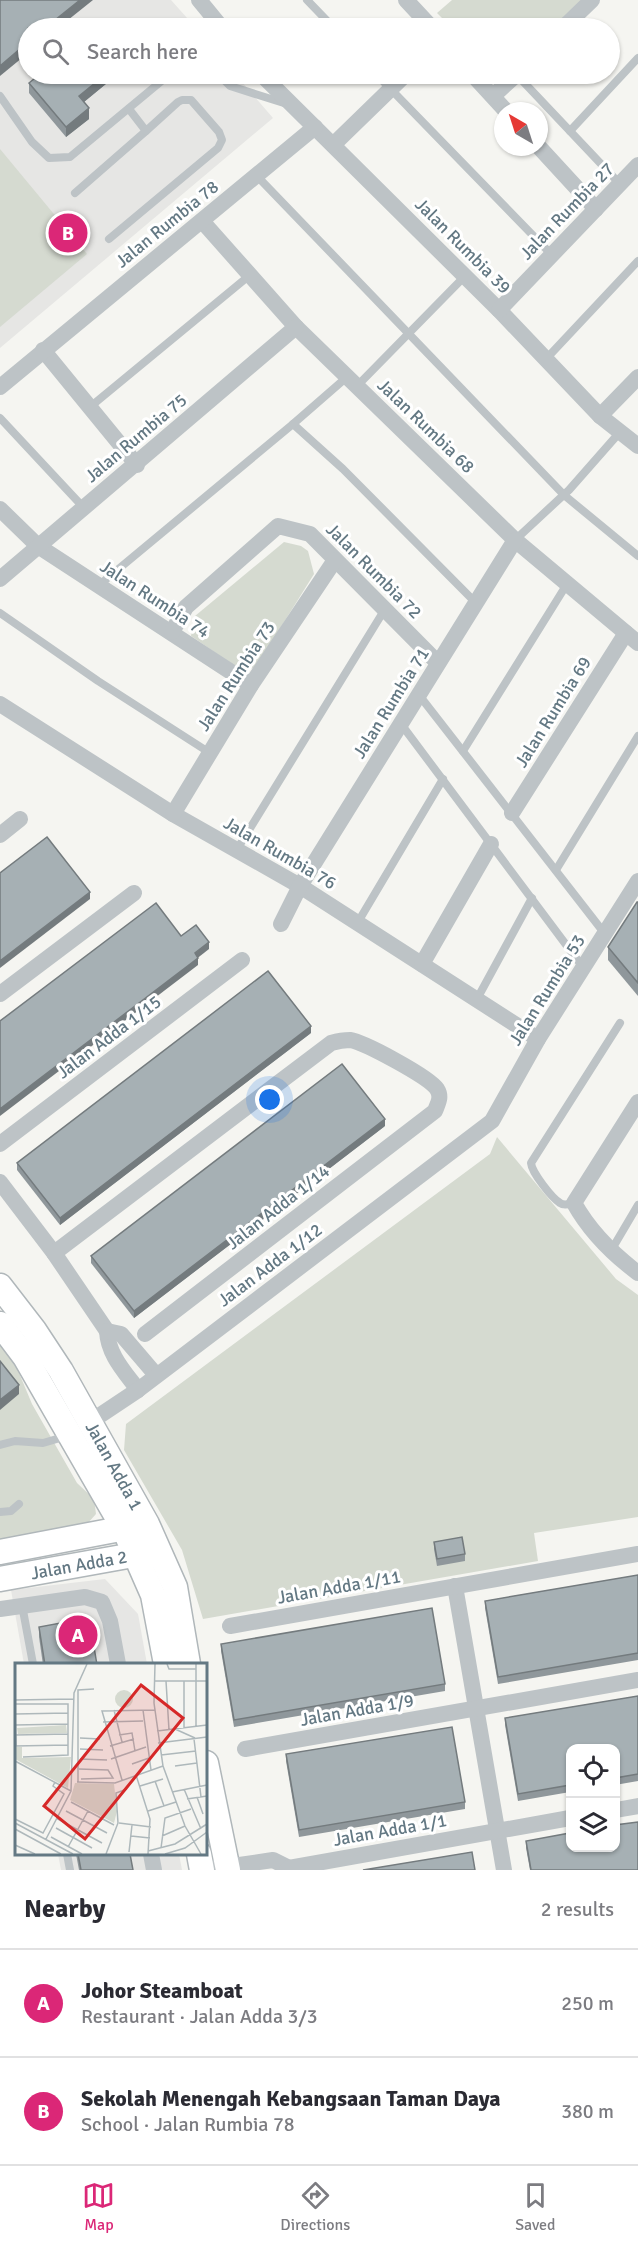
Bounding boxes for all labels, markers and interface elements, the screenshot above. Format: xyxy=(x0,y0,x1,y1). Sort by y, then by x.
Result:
search box xyxy=(18,18,620,84)
icon: search xyxy=(39,35,72,68)
text: Search here xyxy=(87,38,198,65)
north arrow xyxy=(494,102,548,156)
street label: Jalan Rumbia 27 xyxy=(515,158,619,264)
street label: Jalan Rumbia 78 xyxy=(111,176,223,272)
street label: Jalan Rumbia 39 xyxy=(411,194,515,298)
pin: B xyxy=(48,210,88,256)
street label: Jalan Rumbia 68 xyxy=(373,374,479,478)
street label: Jalan Rumbia 75 xyxy=(80,389,192,487)
street label: Jalan Rumbia 72 xyxy=(322,519,426,623)
street label: Jalan Rumbia 74 xyxy=(96,555,214,643)
street label: Jalan Rumbia 73 xyxy=(192,617,280,735)
street label: Jalan Rumbia 71 xyxy=(348,644,434,762)
street label: Jalan Rumbia 69 xyxy=(510,653,596,771)
street label: Jalan Rumbia 76 xyxy=(220,812,340,894)
street label: Jalan Rumbia 53 xyxy=(504,931,590,1049)
street label: Jalan Adda 1/15 xyxy=(53,991,165,1083)
your location xyxy=(255,1085,284,1114)
street label: Jalan Adda 1/14 xyxy=(222,1160,334,1254)
street label: Jalan Adda 1/12 xyxy=(214,1219,326,1311)
street label: Jalan Adda 1 xyxy=(81,1418,147,1514)
street label: Jalan Adda 2 xyxy=(29,1546,129,1584)
street label: Jalan Adda 1/11 xyxy=(276,1565,402,1609)
pin: A xyxy=(58,1612,98,1658)
inset map xyxy=(15,1663,207,1855)
street label: Jalan Adda 1/9 xyxy=(298,1689,416,1731)
map controls xyxy=(566,1744,620,1852)
button: locate xyxy=(566,1744,620,1798)
button: layers xyxy=(566,1798,620,1852)
street label: Jalan Adda 1/1 xyxy=(331,1809,449,1851)
text: Nearby xyxy=(24,1893,105,1925)
text: 2 results xyxy=(541,1897,614,1922)
text: Johor Steamboat xyxy=(81,1977,243,2004)
text: A xyxy=(37,1991,50,2016)
text: 250 m xyxy=(561,1991,614,2016)
text: Restaurant · Jalan Adda 3/3 xyxy=(81,2004,318,2029)
text: Sekolah Menengah Kebangsaan Taman Daya xyxy=(81,2085,501,2112)
text: B xyxy=(37,2099,50,2124)
text: 380 m xyxy=(561,2099,614,2124)
text: School · Jalan Rumbia 78 xyxy=(81,2112,295,2137)
tab: Map xyxy=(82,2179,115,2235)
tab: Directions xyxy=(280,2179,350,2235)
tab: Saved xyxy=(515,2179,556,2235)

